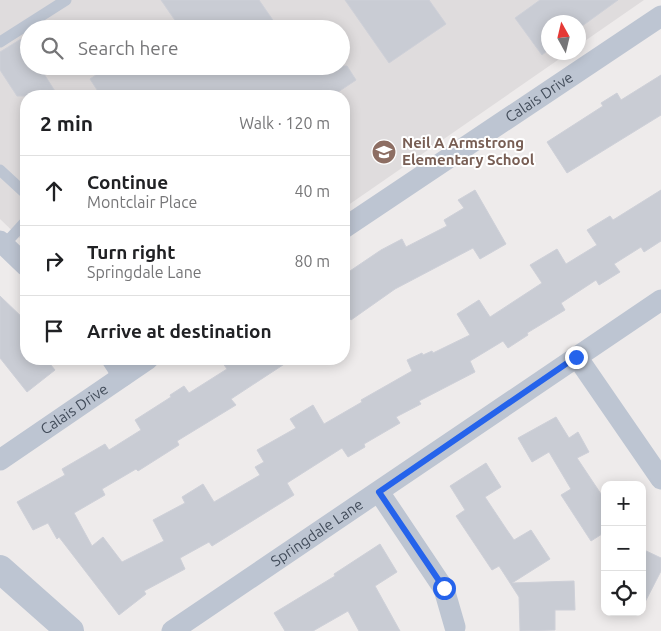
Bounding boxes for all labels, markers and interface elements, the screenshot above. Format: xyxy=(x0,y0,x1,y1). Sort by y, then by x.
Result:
north arrow xyxy=(541,15,586,60)
search box xyxy=(20,20,350,75)
icon: search xyxy=(38,34,66,62)
text: Search here xyxy=(78,37,178,59)
street label: Calais Drive xyxy=(502,68,576,126)
text: 2 min xyxy=(40,111,93,135)
text: Walk · 120 m xyxy=(239,114,330,132)
place label: Neil A Armstrong Elementary School xyxy=(402,134,535,168)
school or university icon: Neil A Armstrong Elementary School xyxy=(371,139,397,165)
text: Continue xyxy=(87,171,168,193)
icon: ahead xyxy=(40,177,68,205)
text: 40 m xyxy=(294,182,330,200)
text: Montclair Place xyxy=(87,193,197,211)
text: Turn right xyxy=(87,241,175,263)
icon: right xyxy=(40,247,68,275)
text: 80 m xyxy=(294,252,330,270)
text: Springdale Lane xyxy=(87,263,202,281)
icon: arrive xyxy=(40,317,68,345)
text: Arrive at destination xyxy=(87,320,272,342)
route end xyxy=(565,346,588,369)
street label: Calais Drive xyxy=(37,380,111,438)
map controls xyxy=(601,481,646,616)
button: + xyxy=(601,481,646,526)
street label: Springdale Lane xyxy=(267,495,366,570)
button: − xyxy=(601,526,646,571)
button: locate xyxy=(601,571,646,616)
route start xyxy=(433,577,456,600)

